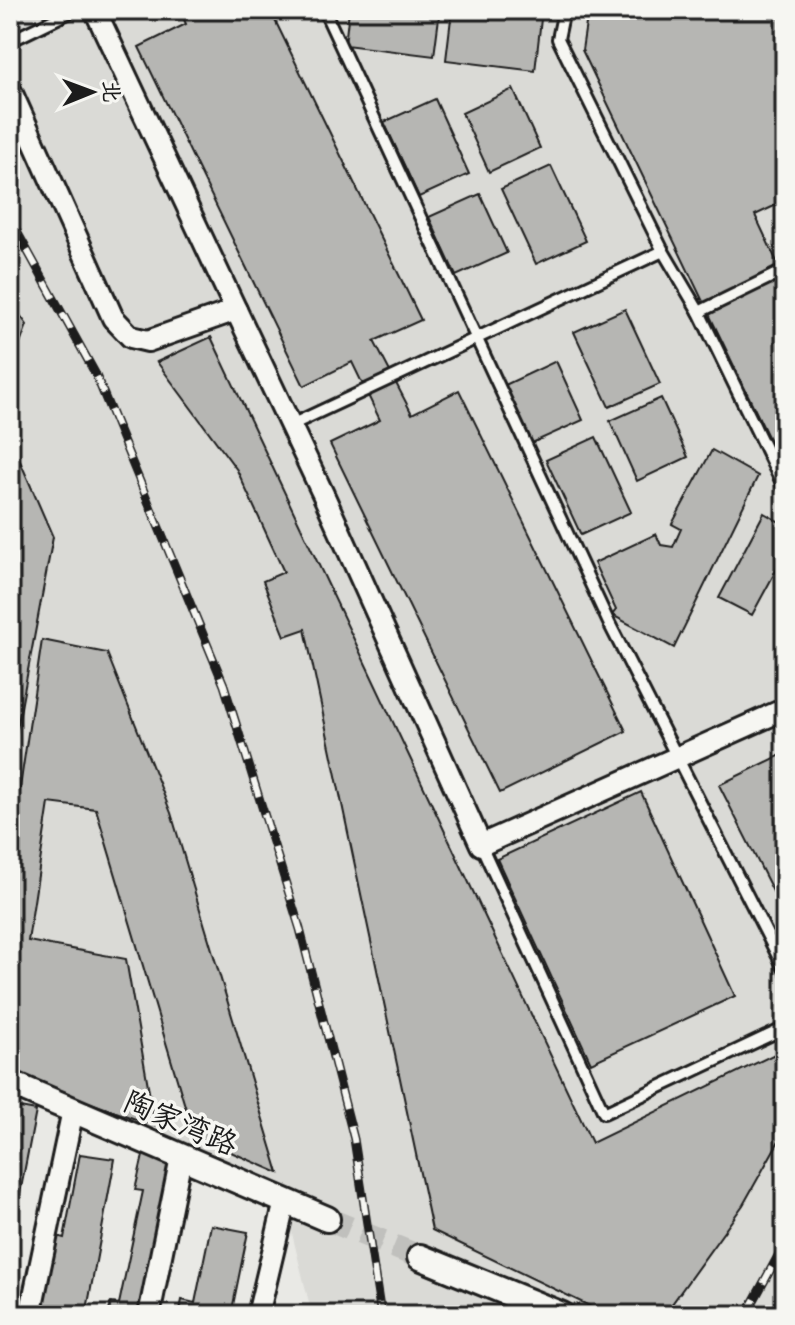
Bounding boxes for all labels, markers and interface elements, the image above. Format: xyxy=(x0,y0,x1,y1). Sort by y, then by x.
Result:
north arrow xyxy=(52,52,132,132)
text: 北 xyxy=(97,80,127,103)
street label: 陶家湾路 xyxy=(118,1080,244,1164)

